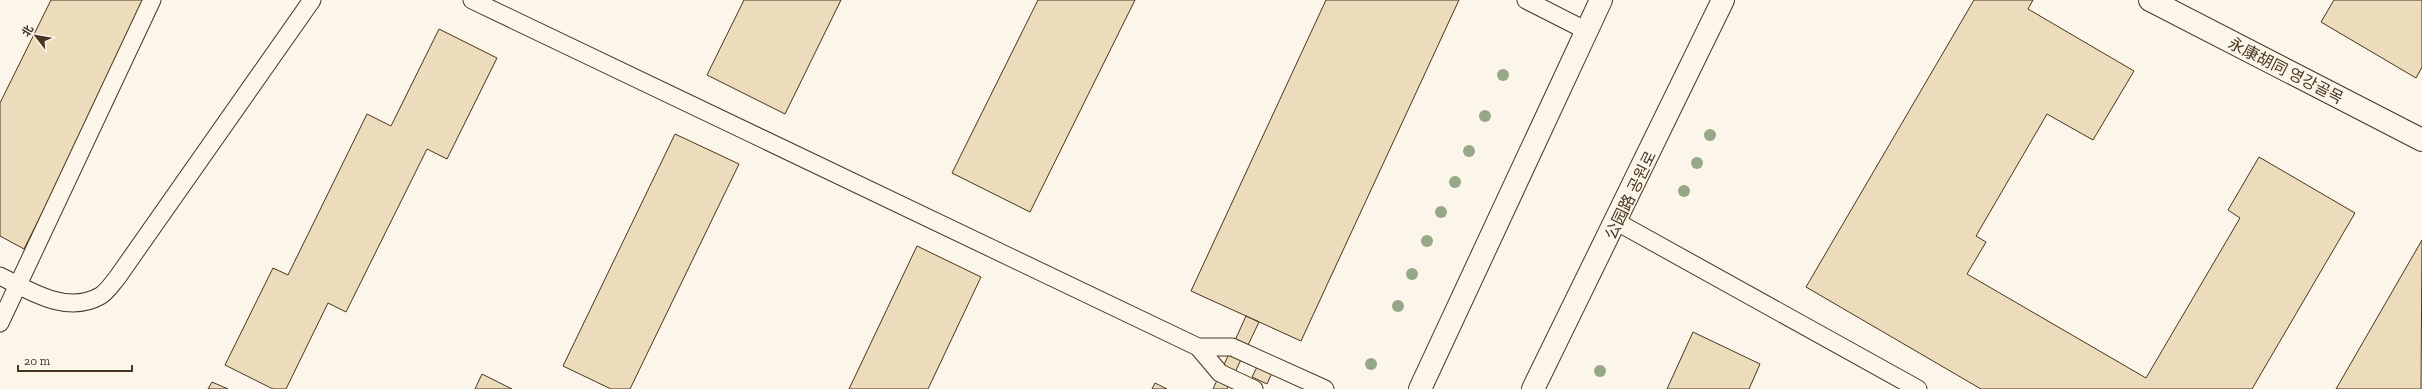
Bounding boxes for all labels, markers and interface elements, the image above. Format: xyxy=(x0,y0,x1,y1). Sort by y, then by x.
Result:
north arrow xyxy=(16,16,56,56)
text: 北 xyxy=(19,23,36,39)
street label: 永康胡同 영강골목 xyxy=(2225,33,2347,108)
street label: 公园路 공원로 xyxy=(1601,148,1660,242)
scale bar xyxy=(18,347,132,373)
text: 20 m xyxy=(24,354,51,368)

